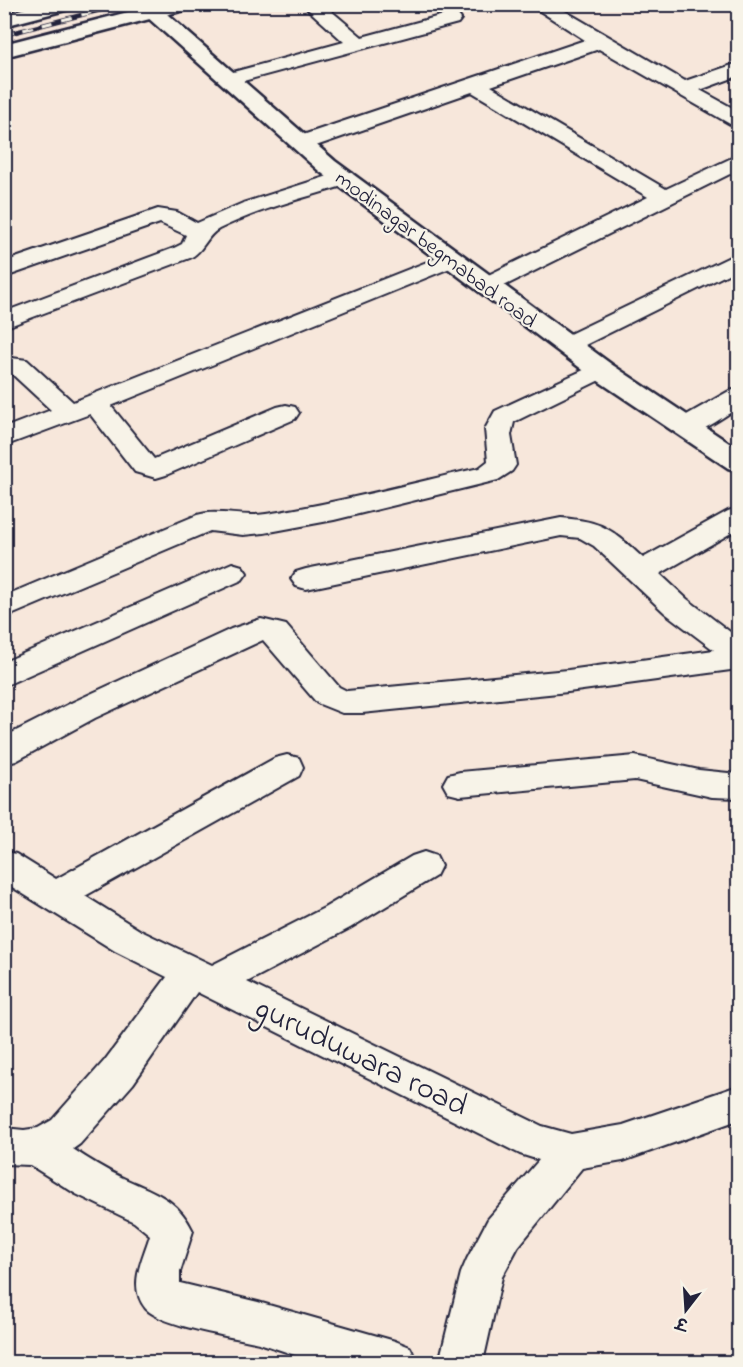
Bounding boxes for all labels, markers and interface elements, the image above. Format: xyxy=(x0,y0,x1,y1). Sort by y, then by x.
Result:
street label: modinagar begmabad road xyxy=(327,164,543,338)
street label: guruduwara road xyxy=(245,986,475,1130)
north arrow xyxy=(656,1280,716,1340)
text: उ xyxy=(672,1309,693,1336)

